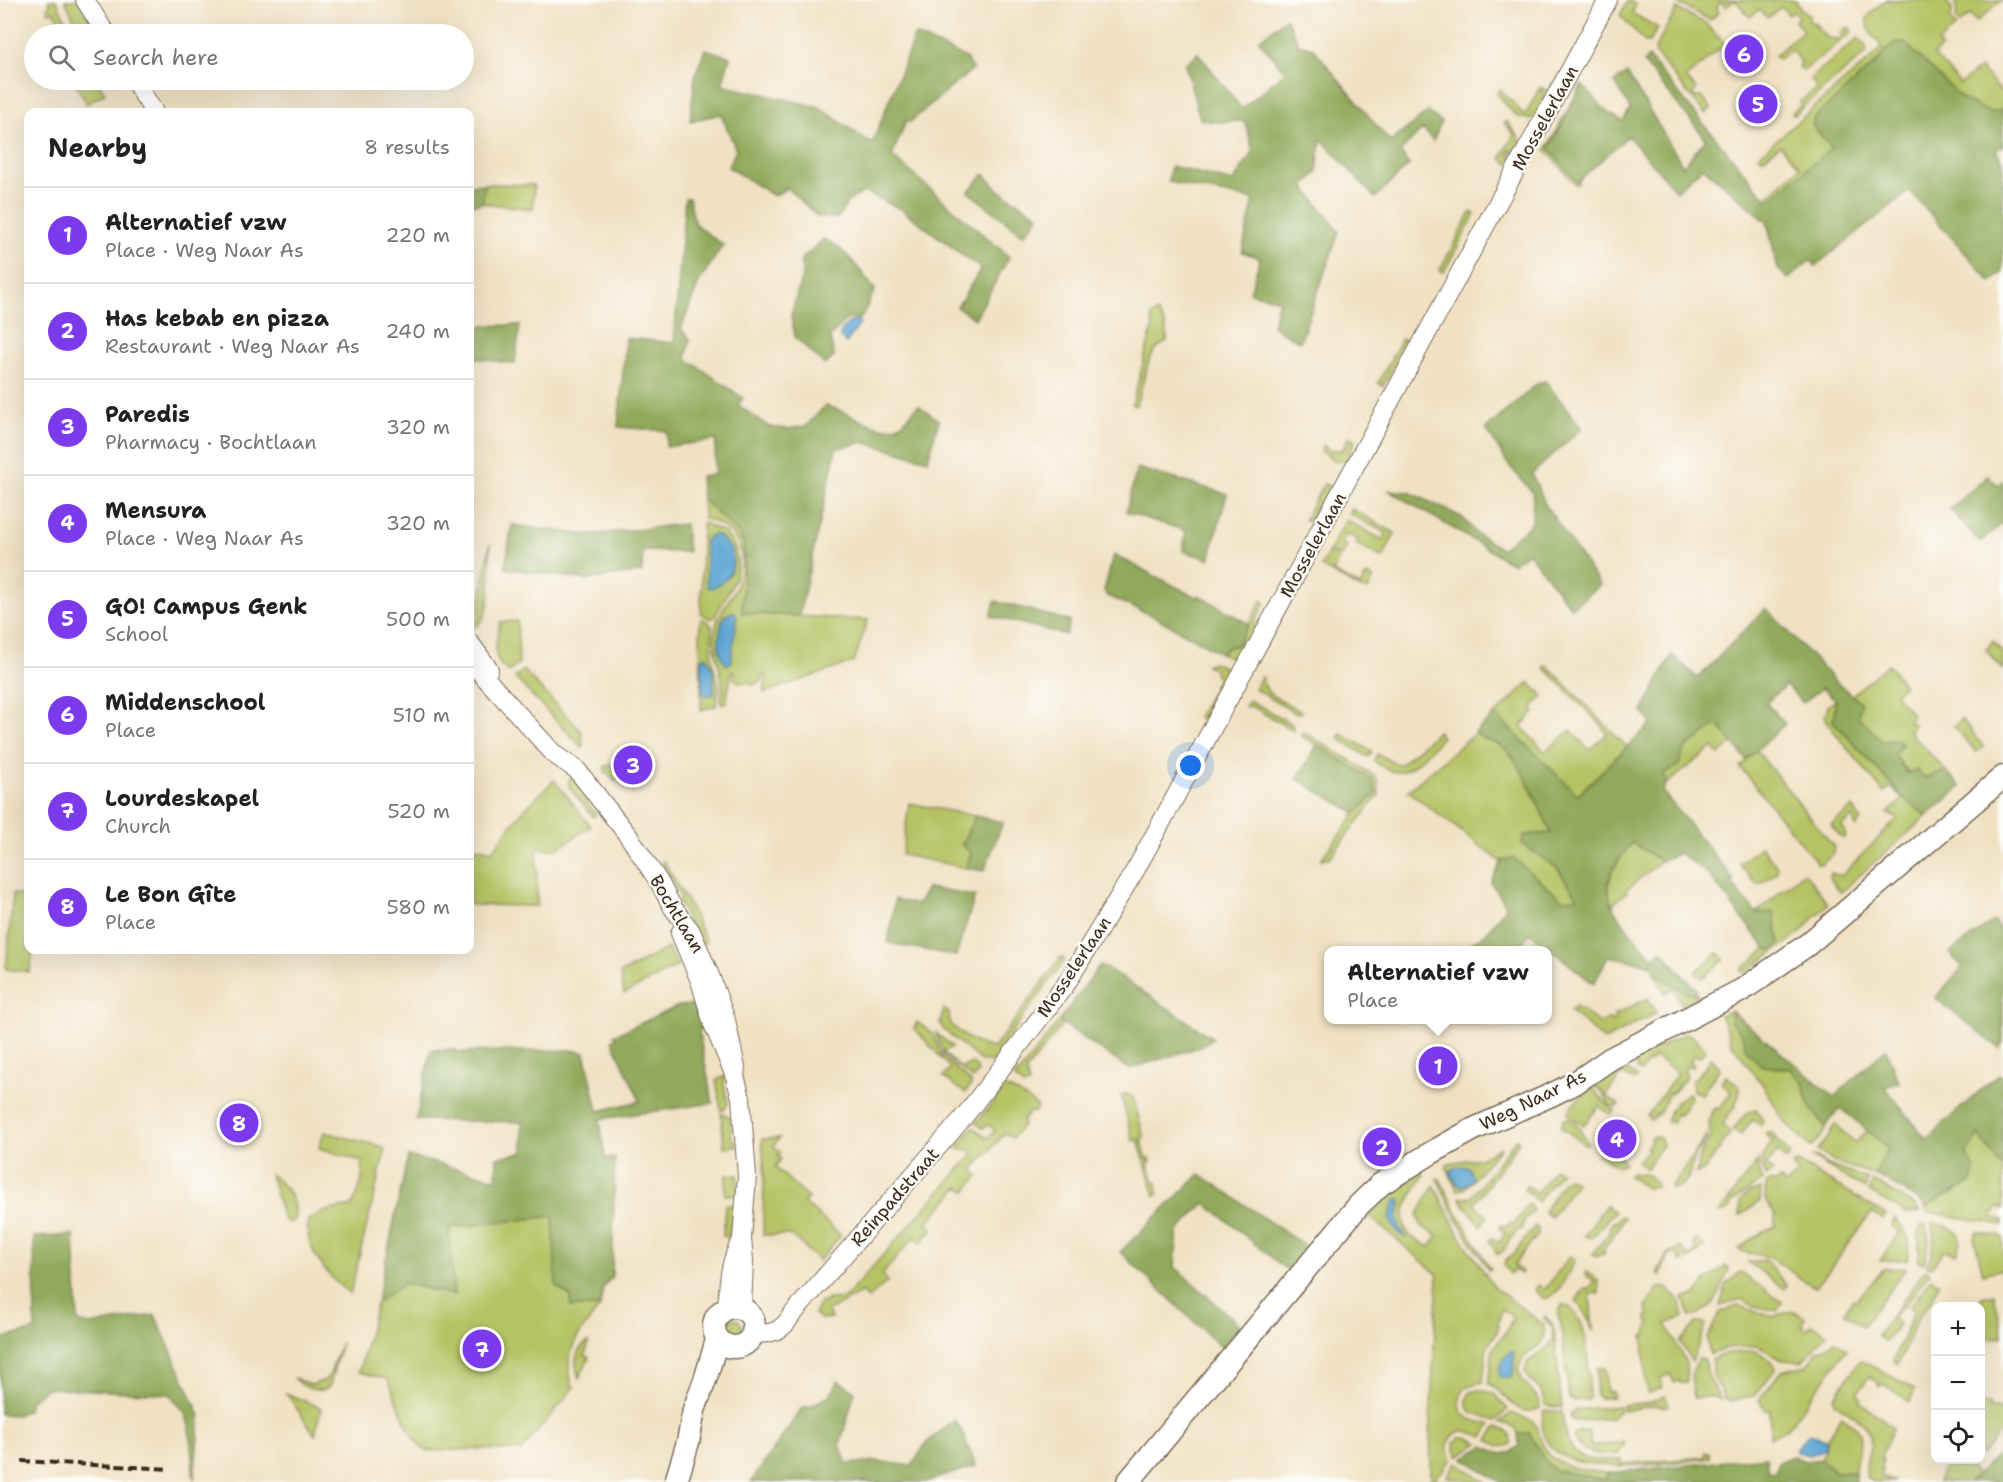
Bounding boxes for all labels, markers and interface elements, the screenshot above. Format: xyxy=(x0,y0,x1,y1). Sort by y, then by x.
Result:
search box xyxy=(24,24,474,90)
pin: 6 xyxy=(1724,32,1764,76)
icon: search xyxy=(45,41,78,74)
text: Search here xyxy=(93,43,219,72)
street label: Mosselerlaan xyxy=(1506,61,1584,175)
pin: 5 xyxy=(1738,82,1778,126)
text: Nearby xyxy=(48,130,147,165)
text: 8 results xyxy=(364,134,450,160)
text: Alternatief vzw xyxy=(105,208,286,237)
text: 1 xyxy=(63,222,72,248)
text: 220 m xyxy=(386,222,450,248)
text: Place · Weg Naar As xyxy=(105,237,304,263)
text: Has kebab en pizza xyxy=(105,304,329,333)
text: 2 xyxy=(61,318,75,344)
text: 240 m xyxy=(385,318,450,344)
text: Restaurant · Weg Naar As xyxy=(105,333,360,359)
text: Paredis xyxy=(105,400,190,429)
text: 3 xyxy=(61,414,75,440)
text: 320 m xyxy=(386,414,450,440)
text: Pharmacy · Bochtlaan xyxy=(105,429,316,455)
street label: Mosselerlaan xyxy=(1274,488,1352,602)
text: Mensura xyxy=(105,496,206,525)
text: 4 xyxy=(61,510,75,536)
text: 320 m xyxy=(386,510,450,536)
text: Place · Weg Naar As xyxy=(105,525,304,551)
text: GO! Campus Genk xyxy=(105,592,308,621)
text: 5 xyxy=(61,606,74,632)
text: 500 m xyxy=(386,606,450,632)
text: School xyxy=(105,621,168,647)
text: Middenschool xyxy=(105,688,266,717)
text: 6 xyxy=(61,702,75,728)
text: 510 m xyxy=(393,702,450,728)
text: Place xyxy=(105,717,156,743)
pin: 3 xyxy=(614,742,652,788)
your location xyxy=(1176,751,1205,780)
text: Lourdeskapel xyxy=(105,784,259,813)
text: 7 xyxy=(61,798,75,824)
text: 520 m xyxy=(387,798,450,824)
text: Church xyxy=(105,813,171,839)
street label: Bochtlaan xyxy=(644,870,710,958)
text: Le Bon Gîte xyxy=(105,880,236,909)
text: 8 xyxy=(61,894,75,920)
text: 580 m xyxy=(387,894,450,920)
text: Place xyxy=(105,909,156,935)
street label: Mosselerlaan xyxy=(1031,912,1117,1022)
popup xyxy=(1324,946,1552,1024)
text: Alternatief vzw xyxy=(1347,958,1529,987)
text: Place xyxy=(1347,987,1398,1013)
pin: 1 xyxy=(1418,1044,1458,1088)
street label: Weg Naar As xyxy=(1476,1064,1590,1136)
pin: 8 xyxy=(220,1100,258,1146)
pin: 4 xyxy=(1598,1116,1636,1162)
pin: 2 xyxy=(1362,1124,1402,1170)
street label: Reinpadstraat xyxy=(845,1142,945,1252)
map controls xyxy=(1931,1302,1985,1464)
button: + xyxy=(1931,1302,1985,1356)
pin: 7 xyxy=(462,1326,502,1372)
button: − xyxy=(1931,1356,1985,1410)
button: locate xyxy=(1931,1410,1985,1464)

